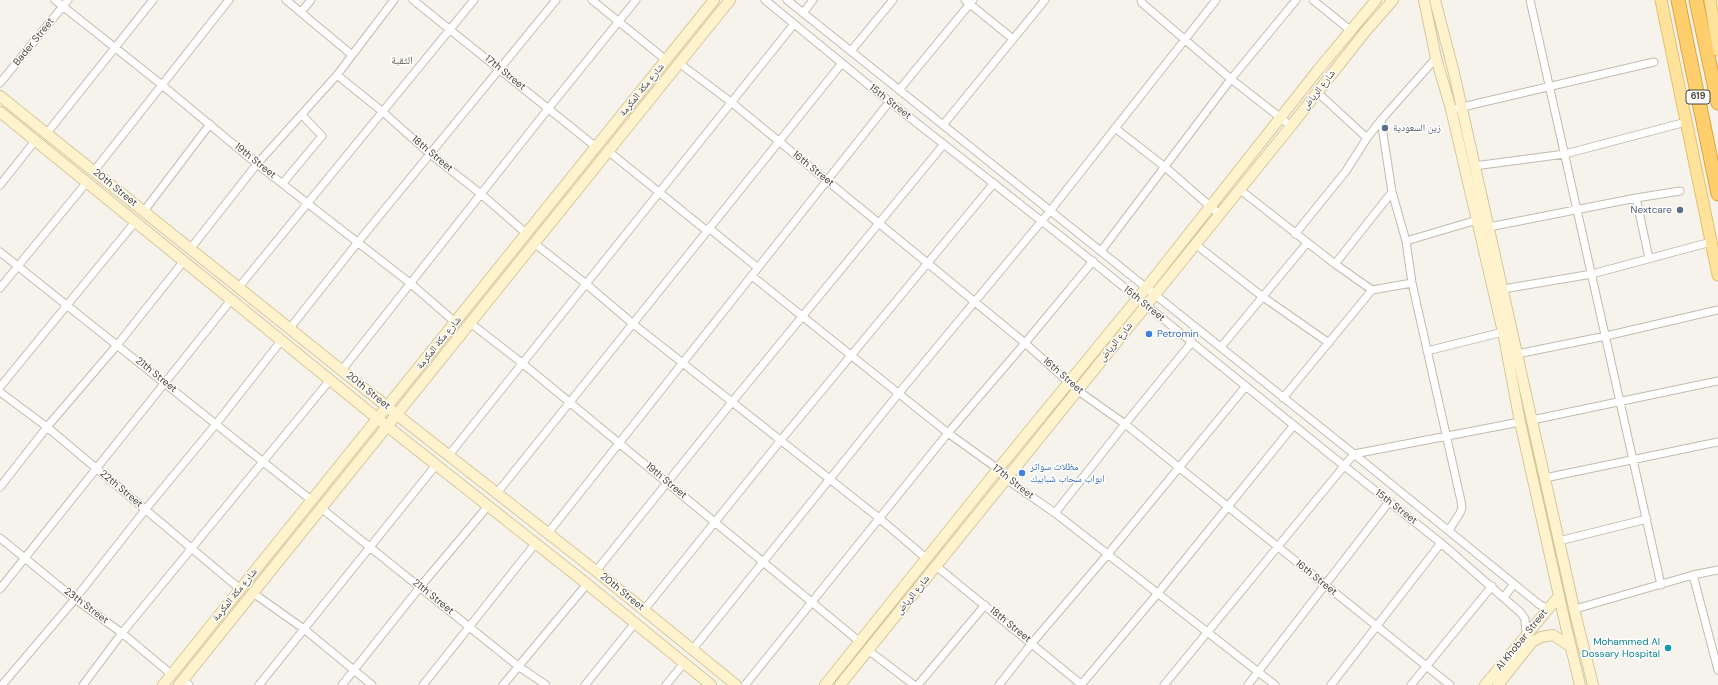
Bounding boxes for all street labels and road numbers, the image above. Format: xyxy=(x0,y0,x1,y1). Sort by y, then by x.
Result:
street label: Bader Street xyxy=(11,16,57,68)
street label: 17th Street xyxy=(482,53,528,93)
street label: شارع مكة المكرمة xyxy=(617,61,667,119)
street label: شارع الرياض xyxy=(1300,68,1338,112)
street label: 15th Street xyxy=(867,82,913,122)
road number: 619 xyxy=(1686,90,1710,104)
street label: 18th Street xyxy=(409,133,455,175)
street label: 19th Street xyxy=(232,141,278,181)
street label: 16th Street xyxy=(790,149,836,189)
street label: 20th Street xyxy=(91,167,139,209)
street label: 15th Street xyxy=(1121,284,1167,324)
street label: شارع مكة المكرمة xyxy=(414,314,464,372)
street label: شارع الرياض xyxy=(1097,320,1135,364)
street label: 21th Street xyxy=(133,355,179,395)
street label: 16th Street xyxy=(1040,355,1086,397)
street label: 20th Street xyxy=(344,370,392,412)
street label: 19th Street xyxy=(643,460,689,502)
street label: 17th Street xyxy=(990,462,1036,502)
street label: 22th Street xyxy=(97,468,145,510)
street label: 15th Street xyxy=(1373,487,1419,527)
street label: 16th Street xyxy=(1293,558,1339,598)
street label: شارع مكة المكرمة xyxy=(210,566,260,624)
street label: 20th Street xyxy=(598,571,646,613)
street label: شارع الرياض xyxy=(894,573,932,617)
street label: 21th Street xyxy=(410,577,456,617)
street label: 23th Street xyxy=(61,585,111,627)
street label: 18th Street xyxy=(987,605,1033,645)
street label: Al Khobar Street xyxy=(1494,607,1550,673)

